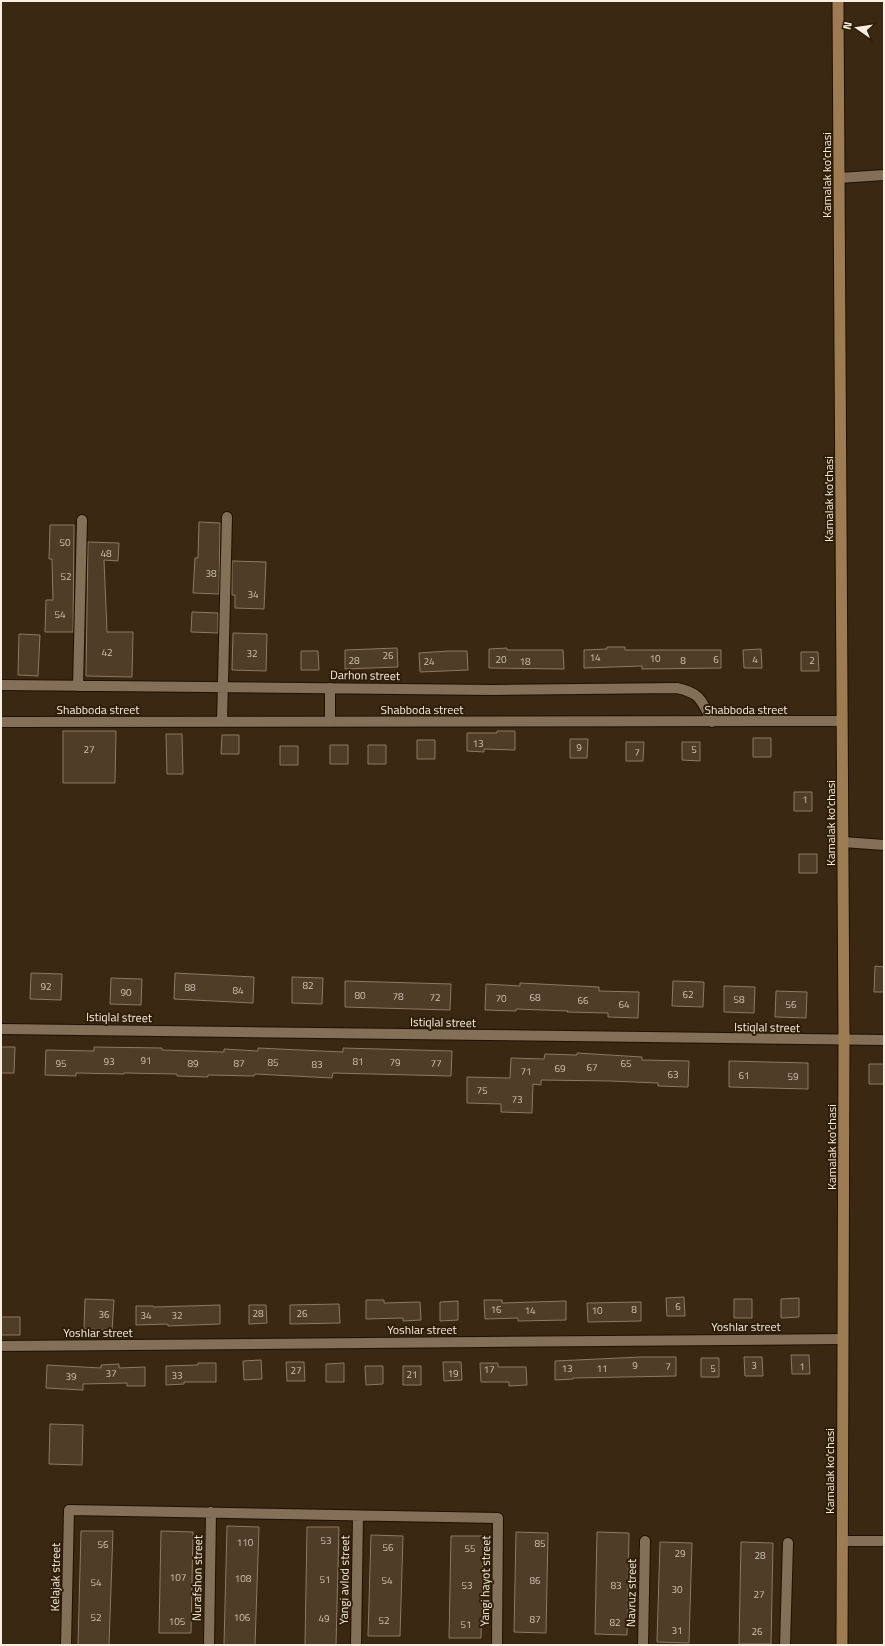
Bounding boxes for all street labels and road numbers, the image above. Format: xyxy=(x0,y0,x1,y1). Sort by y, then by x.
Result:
street label: Kamalak ko'chasi xyxy=(817,132,836,218)
street label: Kamalak ko'chasi xyxy=(819,456,838,542)
street label: Darhon street xyxy=(330,665,401,685)
street label: Shabboda street xyxy=(56,700,140,719)
street label: Shabboda street xyxy=(380,700,464,719)
street label: Shabboda street xyxy=(704,700,788,719)
street label: Kamalak ko'chasi xyxy=(821,780,840,866)
street label: Istiqlal street xyxy=(86,1007,153,1027)
street label: Istiqlal street xyxy=(410,1012,477,1032)
street label: Istiqlal street xyxy=(734,1017,801,1037)
street label: Kamalak ko'chasi xyxy=(822,1104,841,1190)
street label: Yoshlar street xyxy=(711,1317,782,1336)
street label: Yoshlar street xyxy=(387,1320,458,1339)
street label: Yoshlar street xyxy=(63,1323,134,1342)
street label: Kamalak ko'chasi xyxy=(820,1428,839,1514)
street label: Nurafshon street xyxy=(187,1534,207,1621)
street label: Yangi avlod street xyxy=(334,1534,354,1625)
street label: Yangi hayot street xyxy=(475,1535,495,1627)
street label: Kelajak street xyxy=(45,1542,65,1611)
street label: Navruz street xyxy=(621,1558,641,1627)

